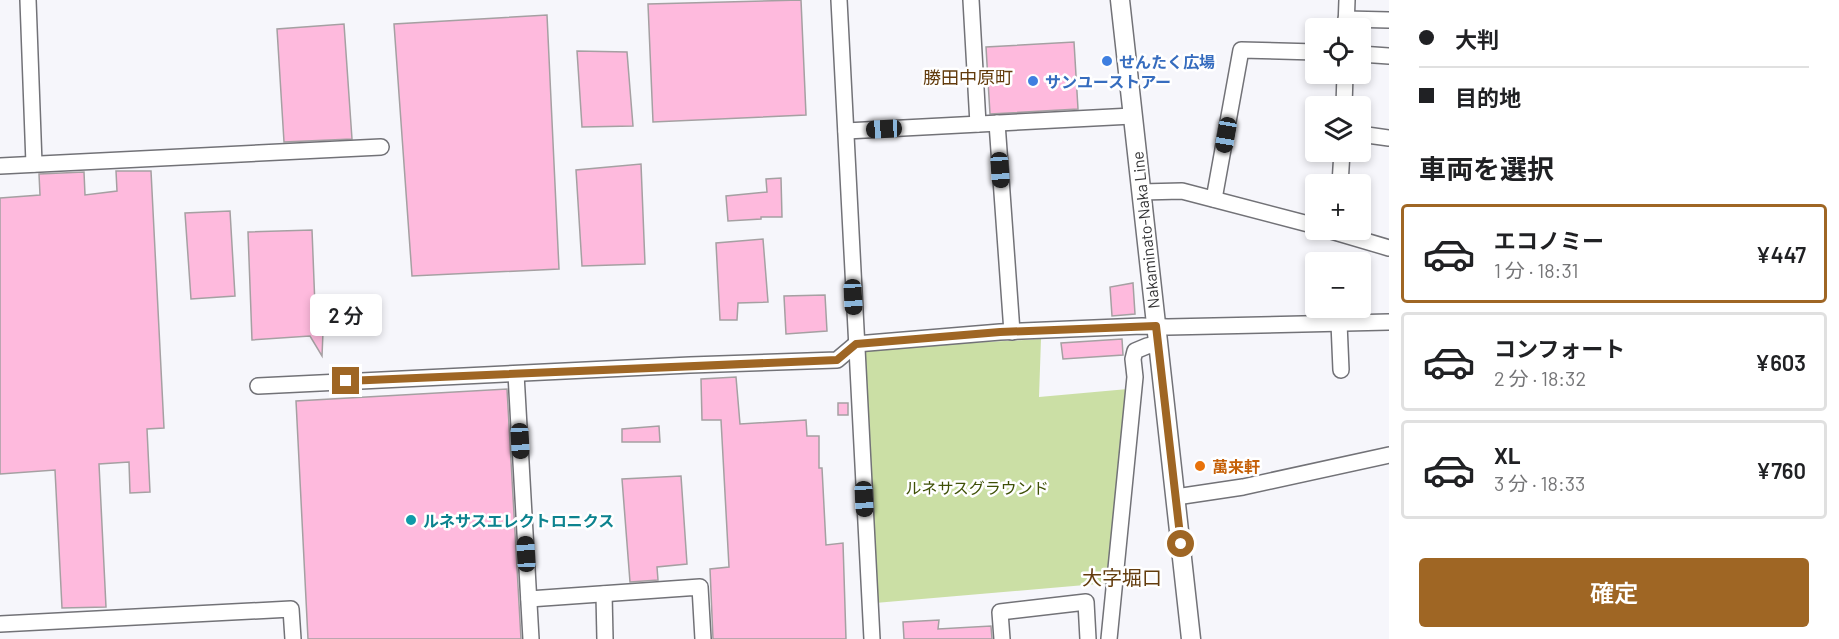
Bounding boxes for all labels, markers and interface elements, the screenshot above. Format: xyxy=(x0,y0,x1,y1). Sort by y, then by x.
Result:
map controls xyxy=(1305,18,1371,318)
button: locate xyxy=(1305,18,1371,84)
text: 大判 xyxy=(1455,26,1499,52)
place label: せんたく広場 xyxy=(1119,52,1215,71)
marker: せんたく広場 xyxy=(1100,54,1114,68)
district label: 勝田中原町 xyxy=(923,66,1013,88)
place label: サンユーストアー xyxy=(1045,72,1171,91)
marker: サンユーストアー xyxy=(1026,74,1040,88)
text: 目的地 xyxy=(1455,84,1521,110)
button: layers xyxy=(1305,96,1371,162)
car xyxy=(1214,116,1238,154)
car xyxy=(866,119,902,139)
street label: Nakaminato-Naka Line xyxy=(1127,150,1163,310)
car xyxy=(990,151,1010,189)
text: 車両を選択 xyxy=(1419,152,1554,184)
button: + xyxy=(1305,174,1371,240)
icon: car xyxy=(1422,227,1476,281)
text: エコノミー xyxy=(1494,227,1604,253)
text: ¥447 xyxy=(1756,241,1806,267)
button: − xyxy=(1305,252,1371,318)
text: 1 分 · 18:31 xyxy=(1494,258,1579,282)
car xyxy=(843,279,863,315)
callout: 2 分 xyxy=(310,294,382,336)
text: 2 分 xyxy=(328,303,364,327)
icon: car xyxy=(1422,335,1476,389)
text: コンフォート xyxy=(1494,335,1625,361)
text: ¥603 xyxy=(1755,349,1806,375)
text: 2 分 · 18:32 xyxy=(1494,366,1586,390)
route end xyxy=(332,367,359,394)
car xyxy=(510,423,530,459)
text: XL xyxy=(1494,442,1520,468)
icon: car xyxy=(1422,443,1476,497)
place label: 萬来軒 xyxy=(1212,457,1260,476)
text: ¥760 xyxy=(1756,457,1806,483)
marker: 萬来軒 xyxy=(1193,459,1207,473)
text: 3 分 · 18:33 xyxy=(1494,471,1585,495)
park label: ルネサスグラウンド xyxy=(905,478,1049,497)
car xyxy=(854,481,874,517)
place label: ルネサスエレクトロニクス xyxy=(423,511,614,530)
marker: ルネサスエレクトロニクス xyxy=(404,513,418,527)
route start xyxy=(1167,530,1194,557)
car xyxy=(516,536,536,572)
button: 確定 xyxy=(1419,558,1809,627)
district label: 大字堀口 xyxy=(1082,565,1162,589)

